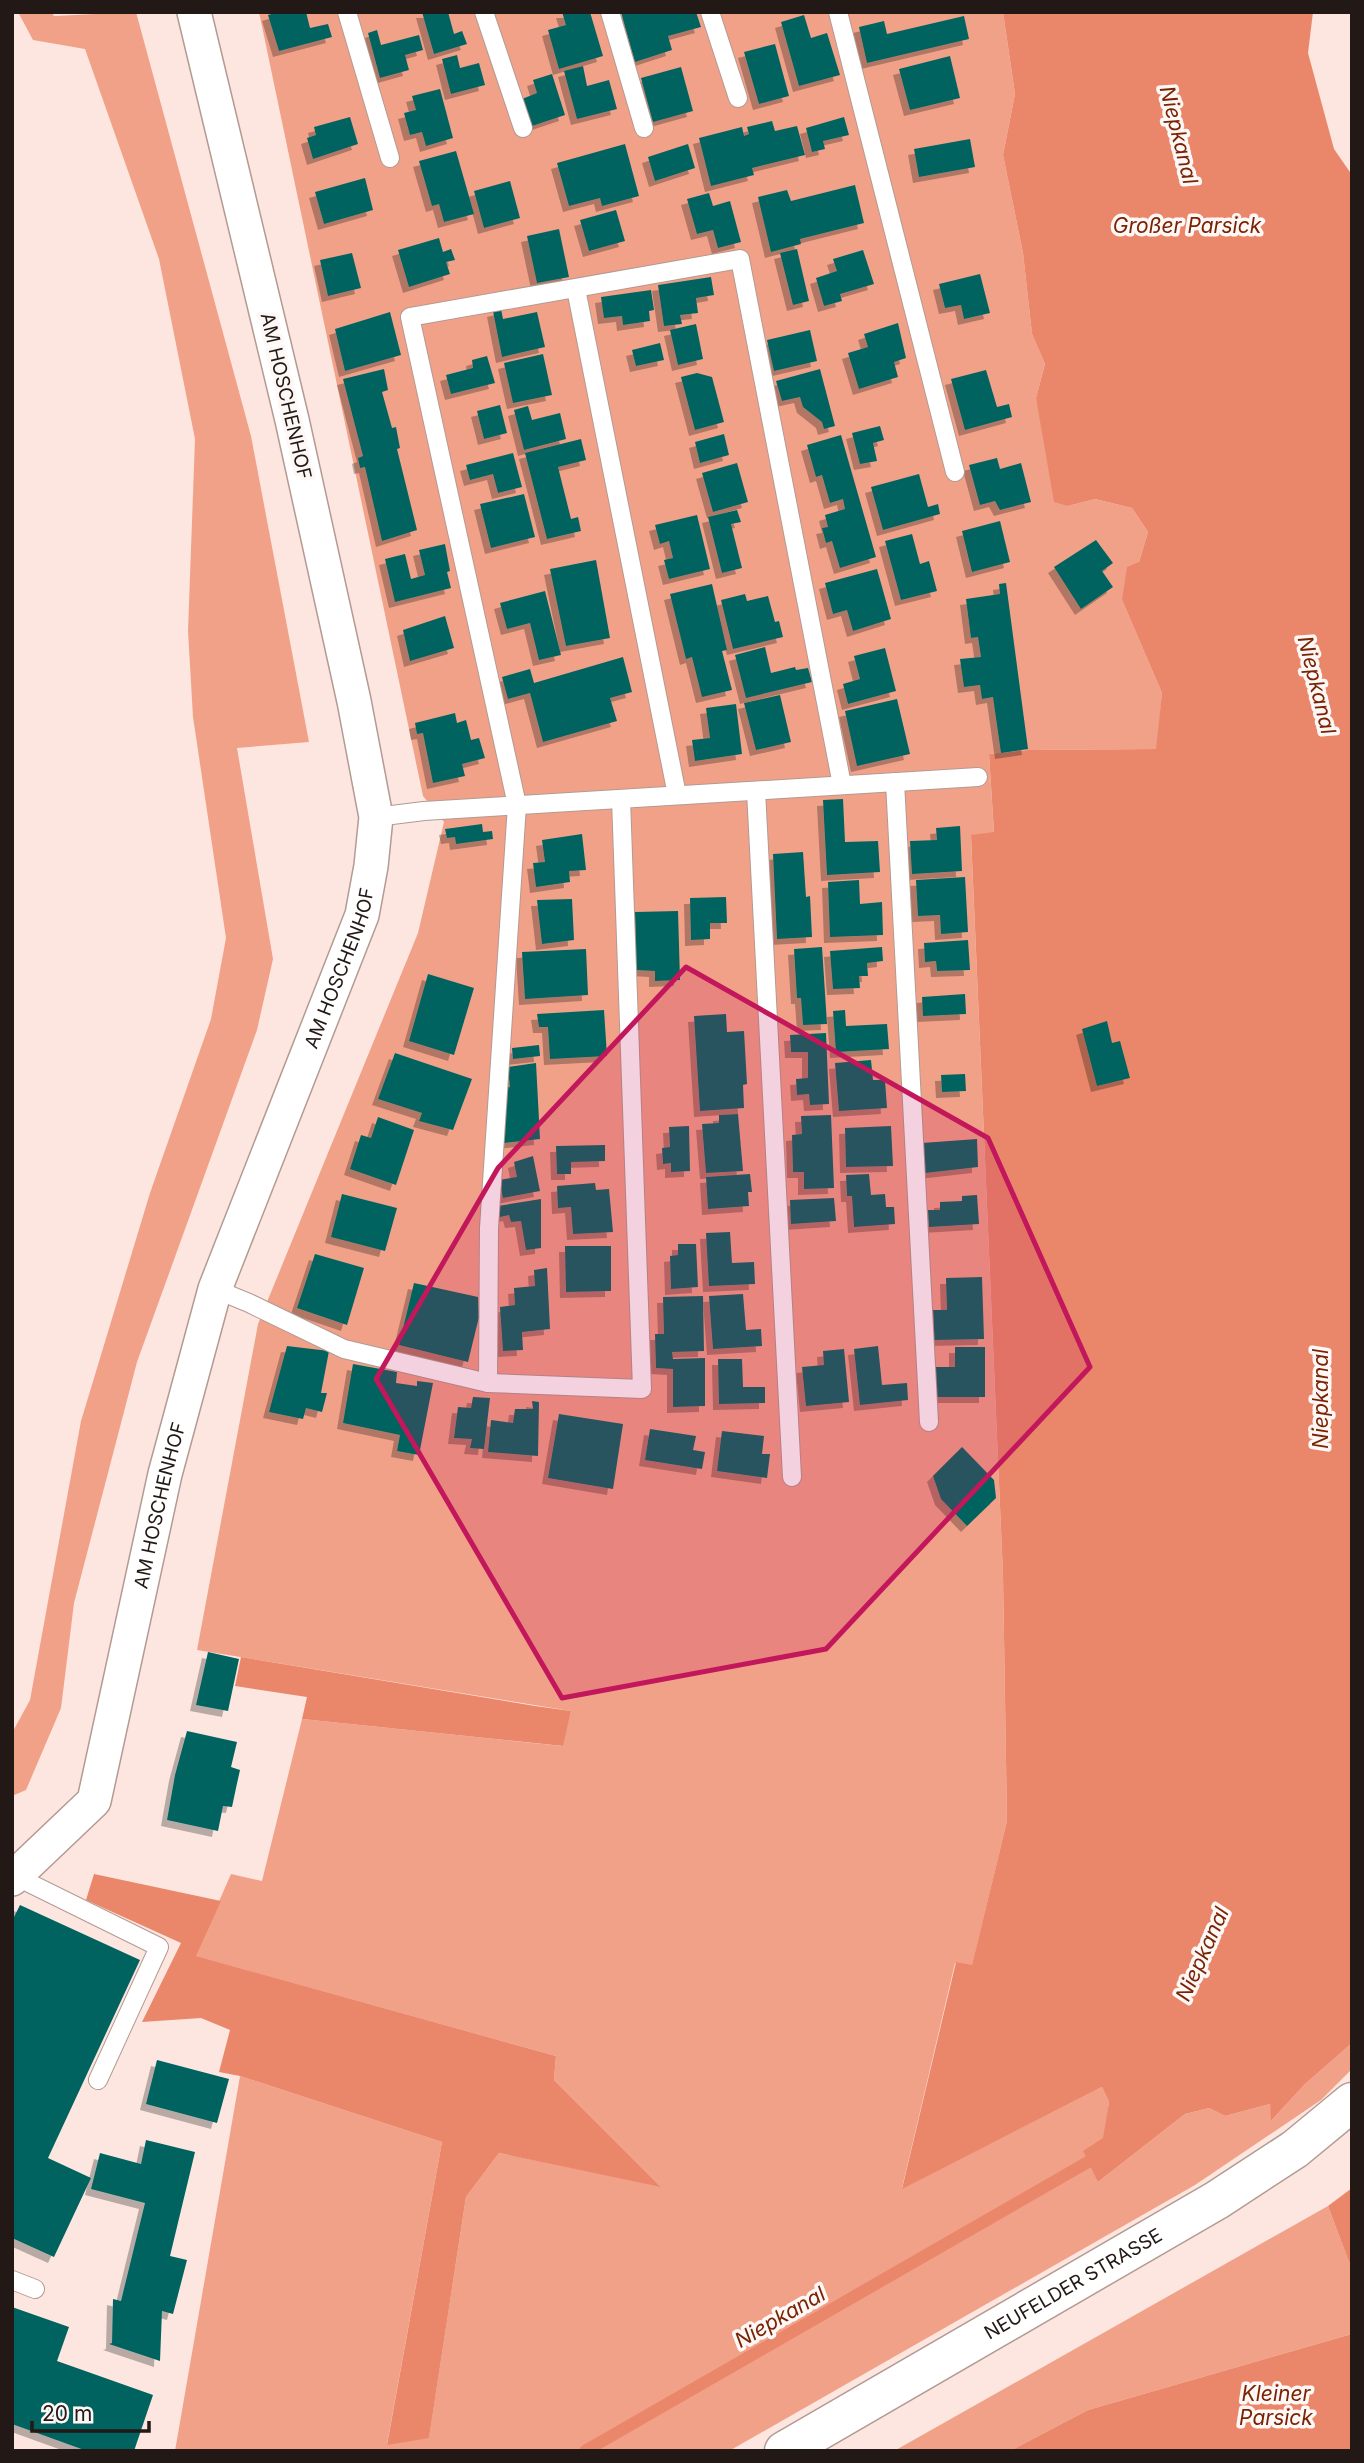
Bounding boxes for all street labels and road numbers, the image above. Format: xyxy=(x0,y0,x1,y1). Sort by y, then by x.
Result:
street label: AM HOSCHENHOF xyxy=(256,311,316,481)
street label: AM HOSCHENHOF xyxy=(299,886,378,1052)
street label: AM HOSCHENHOF xyxy=(129,1420,190,1591)
street label: NEUFELDER STRASSE xyxy=(980,2223,1166,2344)

